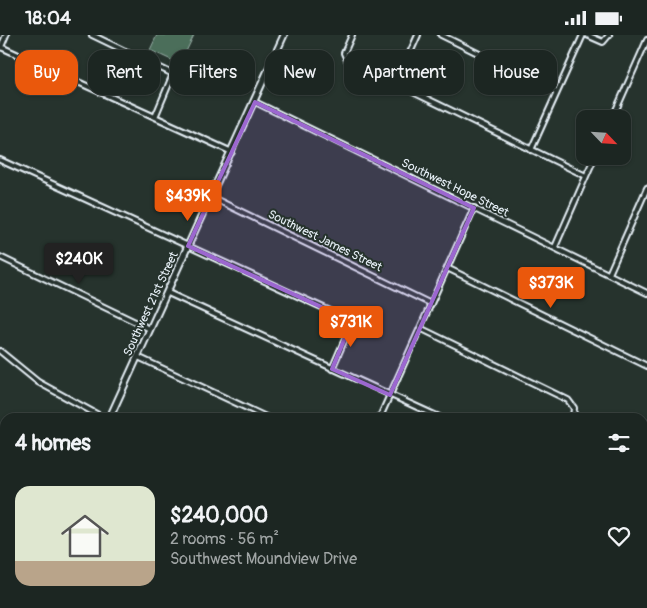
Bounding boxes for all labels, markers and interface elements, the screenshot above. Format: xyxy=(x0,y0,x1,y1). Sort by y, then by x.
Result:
text: 18:04 xyxy=(25,6,71,30)
chip: Buy xyxy=(15,50,78,95)
chip: Rent xyxy=(88,50,160,95)
chip: Filters xyxy=(170,50,255,95)
chip: New xyxy=(265,50,334,95)
chip: Apartment xyxy=(344,50,464,95)
chip: House xyxy=(474,50,557,95)
north arrow xyxy=(576,110,631,165)
map controls xyxy=(576,110,631,165)
street label: Southwest Hope Street xyxy=(399,155,511,221)
pin: $439K xyxy=(153,179,223,222)
text: $439K xyxy=(166,186,210,206)
street label: Southwest James Street xyxy=(265,207,385,275)
pin: $240K xyxy=(44,243,114,285)
text: $240K xyxy=(55,249,103,269)
street label: Southwest 21st Street xyxy=(120,249,182,359)
pin: $373K xyxy=(516,267,586,309)
text: $373K xyxy=(529,273,573,293)
pin: $731K xyxy=(316,305,386,348)
text: $731K xyxy=(330,312,372,332)
icon: filters xyxy=(605,429,633,457)
text: 4 homes xyxy=(15,430,91,457)
text: $240,000 xyxy=(170,502,268,529)
icon: home xyxy=(55,506,115,566)
icon: heart xyxy=(605,522,633,550)
text: 2 rooms · 56 m² xyxy=(170,529,279,549)
text: Southwest Moundview Drive xyxy=(170,549,357,569)

